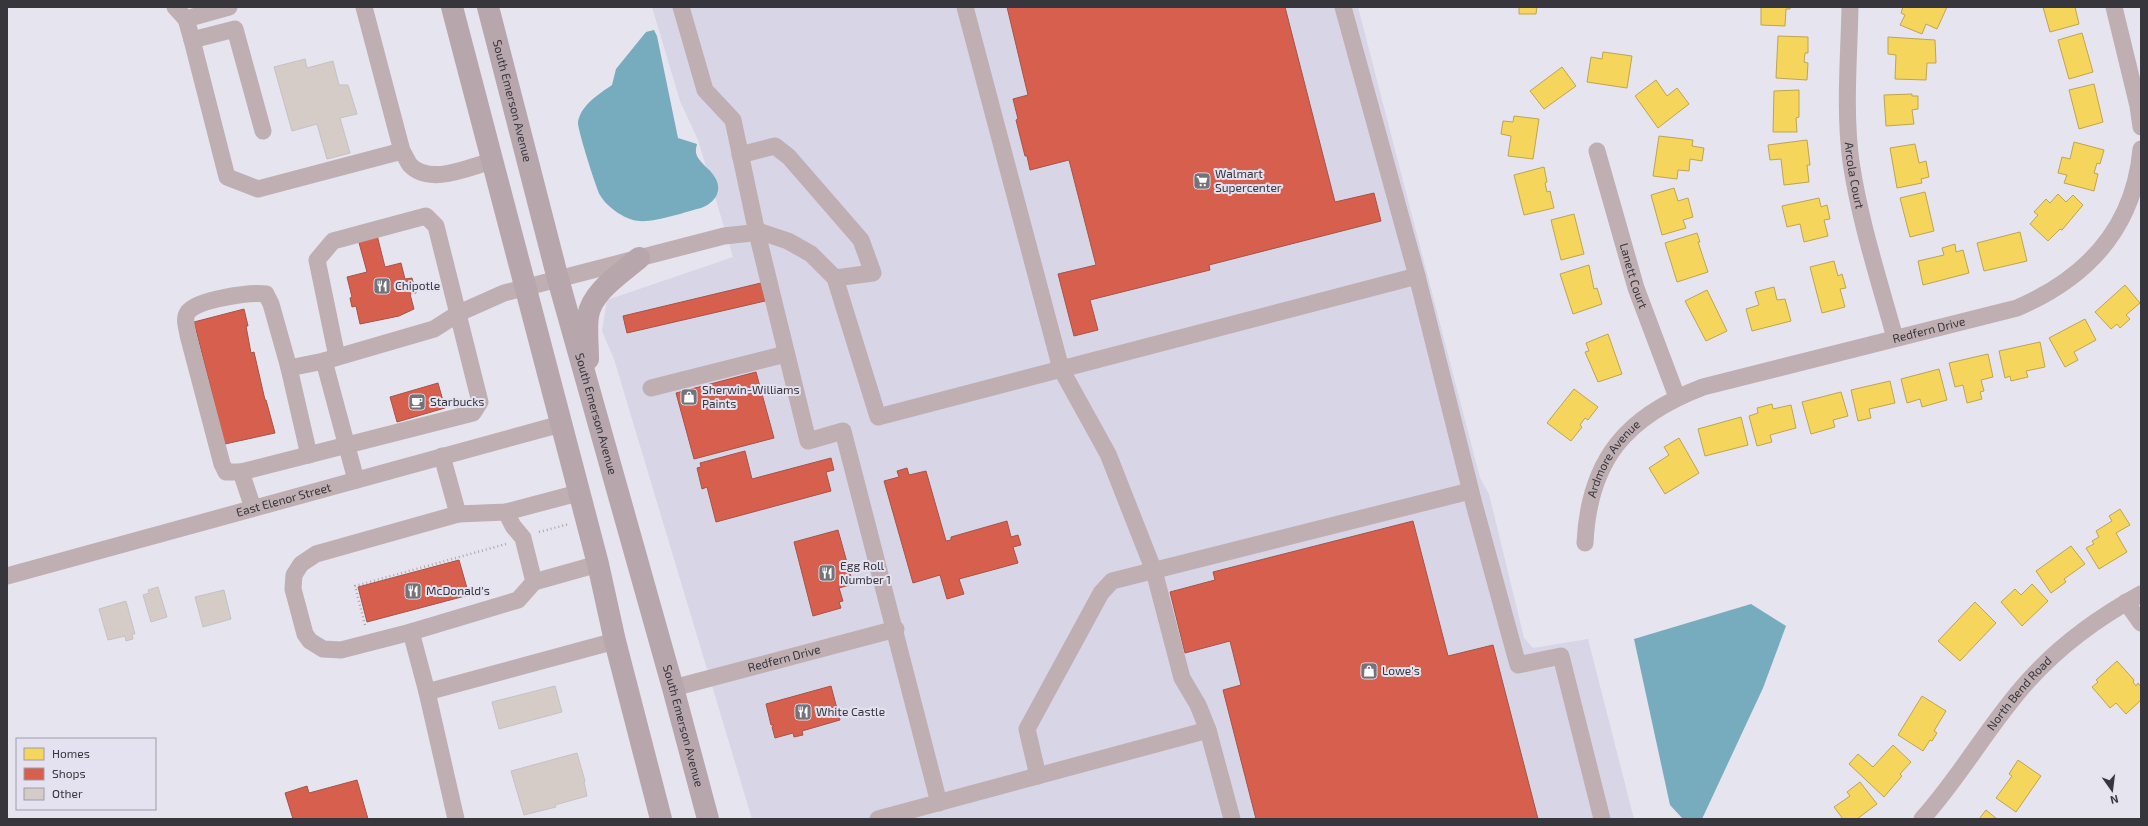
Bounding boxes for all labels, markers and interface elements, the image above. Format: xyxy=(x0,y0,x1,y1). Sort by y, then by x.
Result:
street label: South Emerson Avenue xyxy=(491,38,536,163)
street label: Arcola Court xyxy=(1843,141,1868,210)
place label: Walmart Supercenter xyxy=(1215,166,1282,194)
supermarket icon: Walmart Supercenter xyxy=(1192,171,1212,191)
street label: Lanett Court xyxy=(1618,241,1651,311)
restaurant icon: Chipotle xyxy=(372,276,392,296)
place label: Chipotle xyxy=(395,278,440,292)
street label: Redfern Drive xyxy=(1891,313,1967,345)
street label: South Emerson Avenue xyxy=(573,351,621,476)
place label: Sherwin-Williams Paints xyxy=(702,382,800,410)
shop icon: Sherwin-Williams Paints xyxy=(679,387,699,407)
cafe icon: Starbucks xyxy=(407,392,427,412)
place label: Starbucks xyxy=(430,394,484,408)
street label: Ardmore Avenue xyxy=(1584,416,1642,499)
street label: East Elenor Street xyxy=(234,479,333,519)
place label: Egg Roll Number 1 xyxy=(840,558,891,586)
restaurant icon: Egg Roll Number 1 xyxy=(817,563,837,583)
restaurant icon: McDonald's xyxy=(403,581,423,601)
place label: McDonald's xyxy=(426,583,490,597)
street label: Redfern Drive xyxy=(746,641,822,674)
street label: North Bend Road xyxy=(1983,653,2054,733)
shop icon: Lowe's xyxy=(1359,661,1379,681)
street label: South Emerson Avenue xyxy=(661,663,707,788)
place label: Lowe's xyxy=(1382,663,1420,677)
restaurant icon: White Castle xyxy=(793,702,813,722)
place label: White Castle xyxy=(816,704,885,718)
legend xyxy=(16,738,156,810)
text: Homes xyxy=(52,746,90,760)
text: Shops xyxy=(52,766,86,780)
north arrow xyxy=(2092,770,2132,810)
text: Other xyxy=(52,786,83,800)
text: N xyxy=(2109,793,2120,807)

